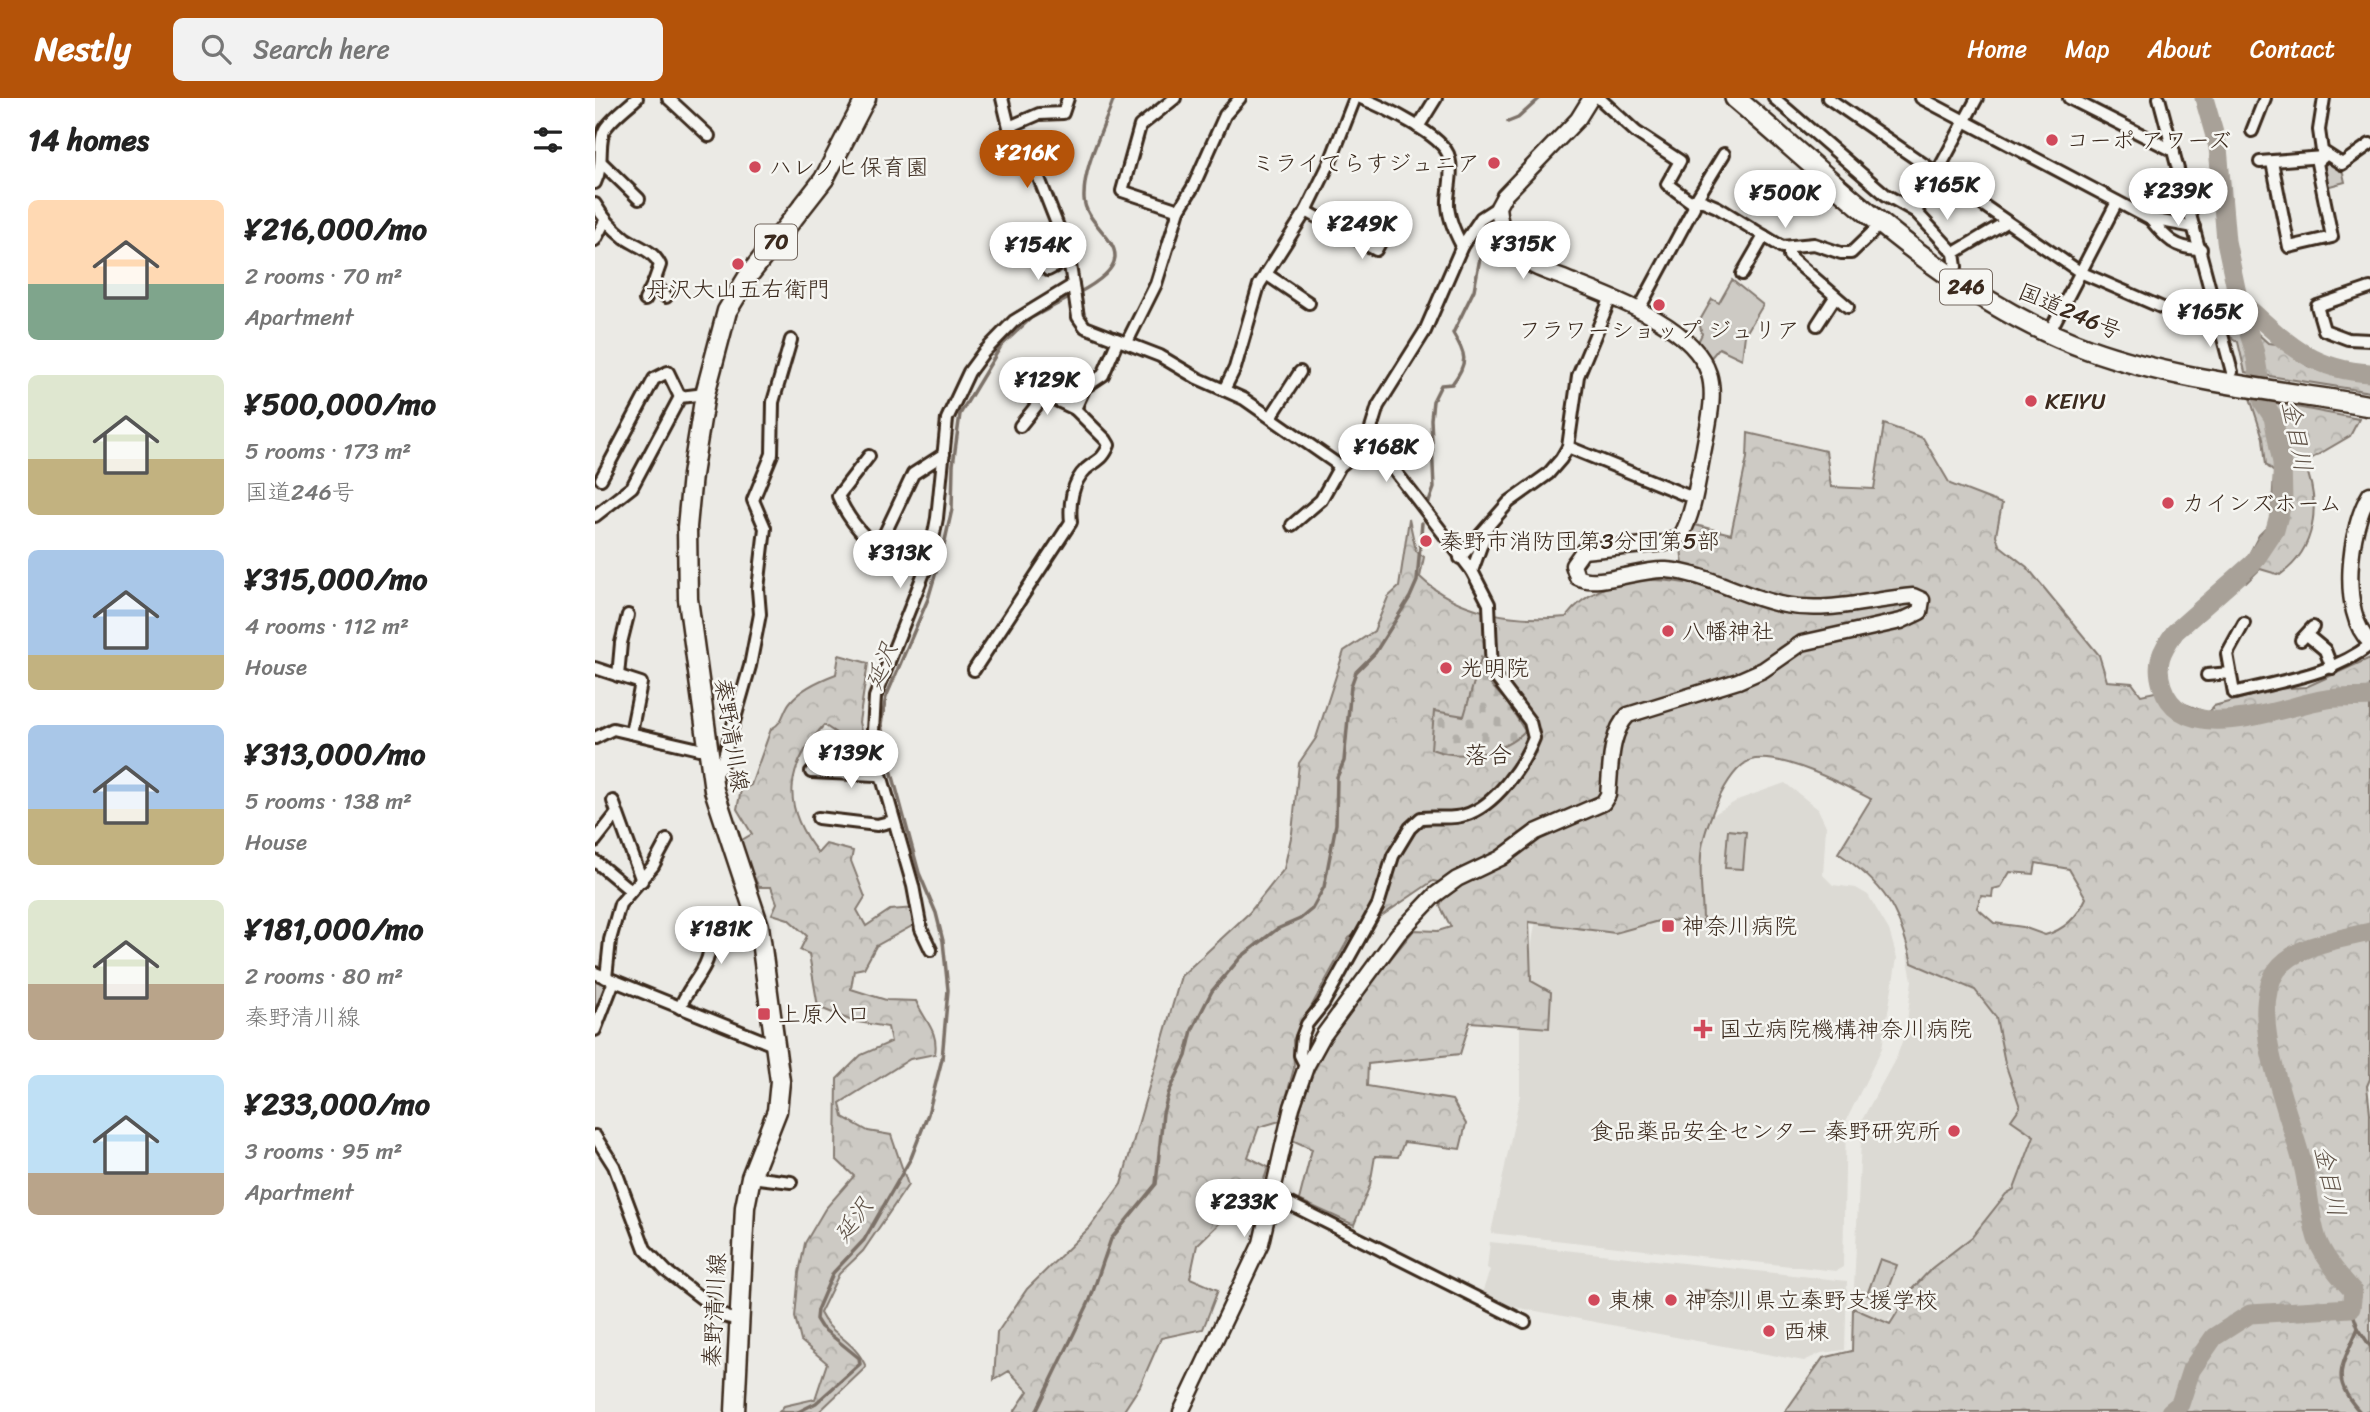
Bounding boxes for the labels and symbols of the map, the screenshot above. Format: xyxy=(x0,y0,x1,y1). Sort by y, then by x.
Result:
place label: コーポ アワーズ xyxy=(2066,120,2231,161)
pin: ¥216K xyxy=(978,130,1076,190)
marker: コーポ アワーズ xyxy=(2044,132,2060,148)
place label: ミライてらすジュニア xyxy=(1252,143,1480,184)
place label: ハレノヒ保育園 xyxy=(769,147,929,188)
marker: ミライてらすジュニア xyxy=(1486,155,1502,171)
marker: ハレノヒ保育園 xyxy=(747,159,763,175)
pin: ¥165K xyxy=(1898,162,1996,222)
pin: ¥239K xyxy=(2129,169,2227,228)
pin: ¥500K xyxy=(1736,170,1834,230)
pin: ¥249K xyxy=(1313,202,1411,261)
pin: ¥154K xyxy=(989,222,1087,282)
pin: ¥315K xyxy=(1474,222,1572,281)
road number: 70 xyxy=(755,225,797,260)
marker: 丹沢大山五右衛門 xyxy=(730,256,746,272)
place label: 丹沢大山五右衛門 xyxy=(646,269,830,310)
road number: 246 xyxy=(1940,270,1992,304)
street label: 国道246号 xyxy=(2011,271,2128,352)
pin: ¥165K xyxy=(2161,289,2259,349)
marker: フラワーショップ ジュリア xyxy=(1651,297,1667,313)
place label: フラワーショップ ジュリア xyxy=(1518,310,1800,351)
pin: ¥129K xyxy=(998,358,1096,417)
place label: KEIYU xyxy=(2045,381,2106,422)
marker: KEIYU xyxy=(2023,393,2039,409)
water label: 金目川 xyxy=(2270,397,2324,475)
pin: ¥168K xyxy=(1337,424,1435,484)
place label: カインズホーム xyxy=(2182,483,2342,524)
marker: カインズホーム xyxy=(2160,495,2176,511)
place label: 秦野市消防団第3分団第5部 xyxy=(1440,521,1720,562)
pin: ¥313K xyxy=(851,531,949,590)
marker: 秦野市消防団第3分団第5部 xyxy=(1418,533,1434,549)
place label: 八幡神社 xyxy=(1682,611,1774,652)
marker: 八幡神社 xyxy=(1660,623,1676,639)
water label: 延沢 xyxy=(853,635,910,696)
place label: 光明院 xyxy=(1460,648,1529,689)
marker: 光明院 xyxy=(1438,660,1454,676)
street label: 秦野清川線 xyxy=(702,675,761,795)
pin: ¥139K xyxy=(802,730,900,790)
district label: 落合 xyxy=(1464,734,1512,776)
pin: ¥181K xyxy=(672,906,770,966)
place label: 神奈川病院 xyxy=(1682,906,1797,947)
marker: 神奈川病院 xyxy=(1660,918,1676,934)
place label: 上原入口 xyxy=(778,994,870,1035)
marker: 上原入口 xyxy=(756,1006,772,1022)
place label: 国立病院機構神奈川病院 xyxy=(1719,1009,1972,1050)
marker: 国立病院機構神奈川病院 xyxy=(1693,1019,1713,1039)
place label: 食品薬品安全センター 秦野研究所 xyxy=(1590,1111,1940,1152)
marker: 食品薬品安全センター 秦野研究所 xyxy=(1946,1123,1962,1139)
water label: 金目川 xyxy=(2302,1141,2358,1221)
pin: ¥233K xyxy=(1195,1180,1293,1239)
water label: 延沢 xyxy=(822,1187,885,1252)
street label: 秦野清川線 xyxy=(691,1252,738,1369)
place label: 東棟 xyxy=(1608,1280,1654,1321)
place label: 神奈川県立秦野支援学校 xyxy=(1685,1280,1938,1321)
marker: 東棟 xyxy=(1586,1292,1602,1308)
marker: 神奈川県立秦野支援学校 xyxy=(1663,1292,1679,1308)
place label: 西棟 xyxy=(1783,1311,1829,1352)
marker: 西棟 xyxy=(1761,1323,1777,1339)

